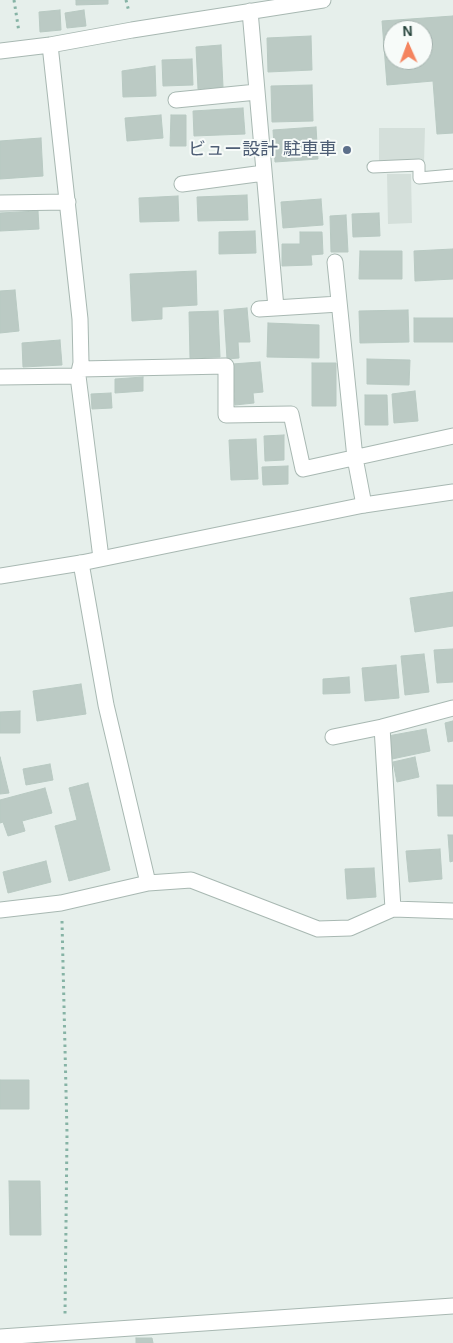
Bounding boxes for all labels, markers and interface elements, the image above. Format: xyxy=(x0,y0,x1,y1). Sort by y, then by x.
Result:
north arrow xyxy=(383,20,433,70)
text: N xyxy=(402,23,413,39)
place label: ビュー設計 駐車車 xyxy=(188,139,337,161)
marker: ビュー設計 駐車車 xyxy=(341,144,353,156)

